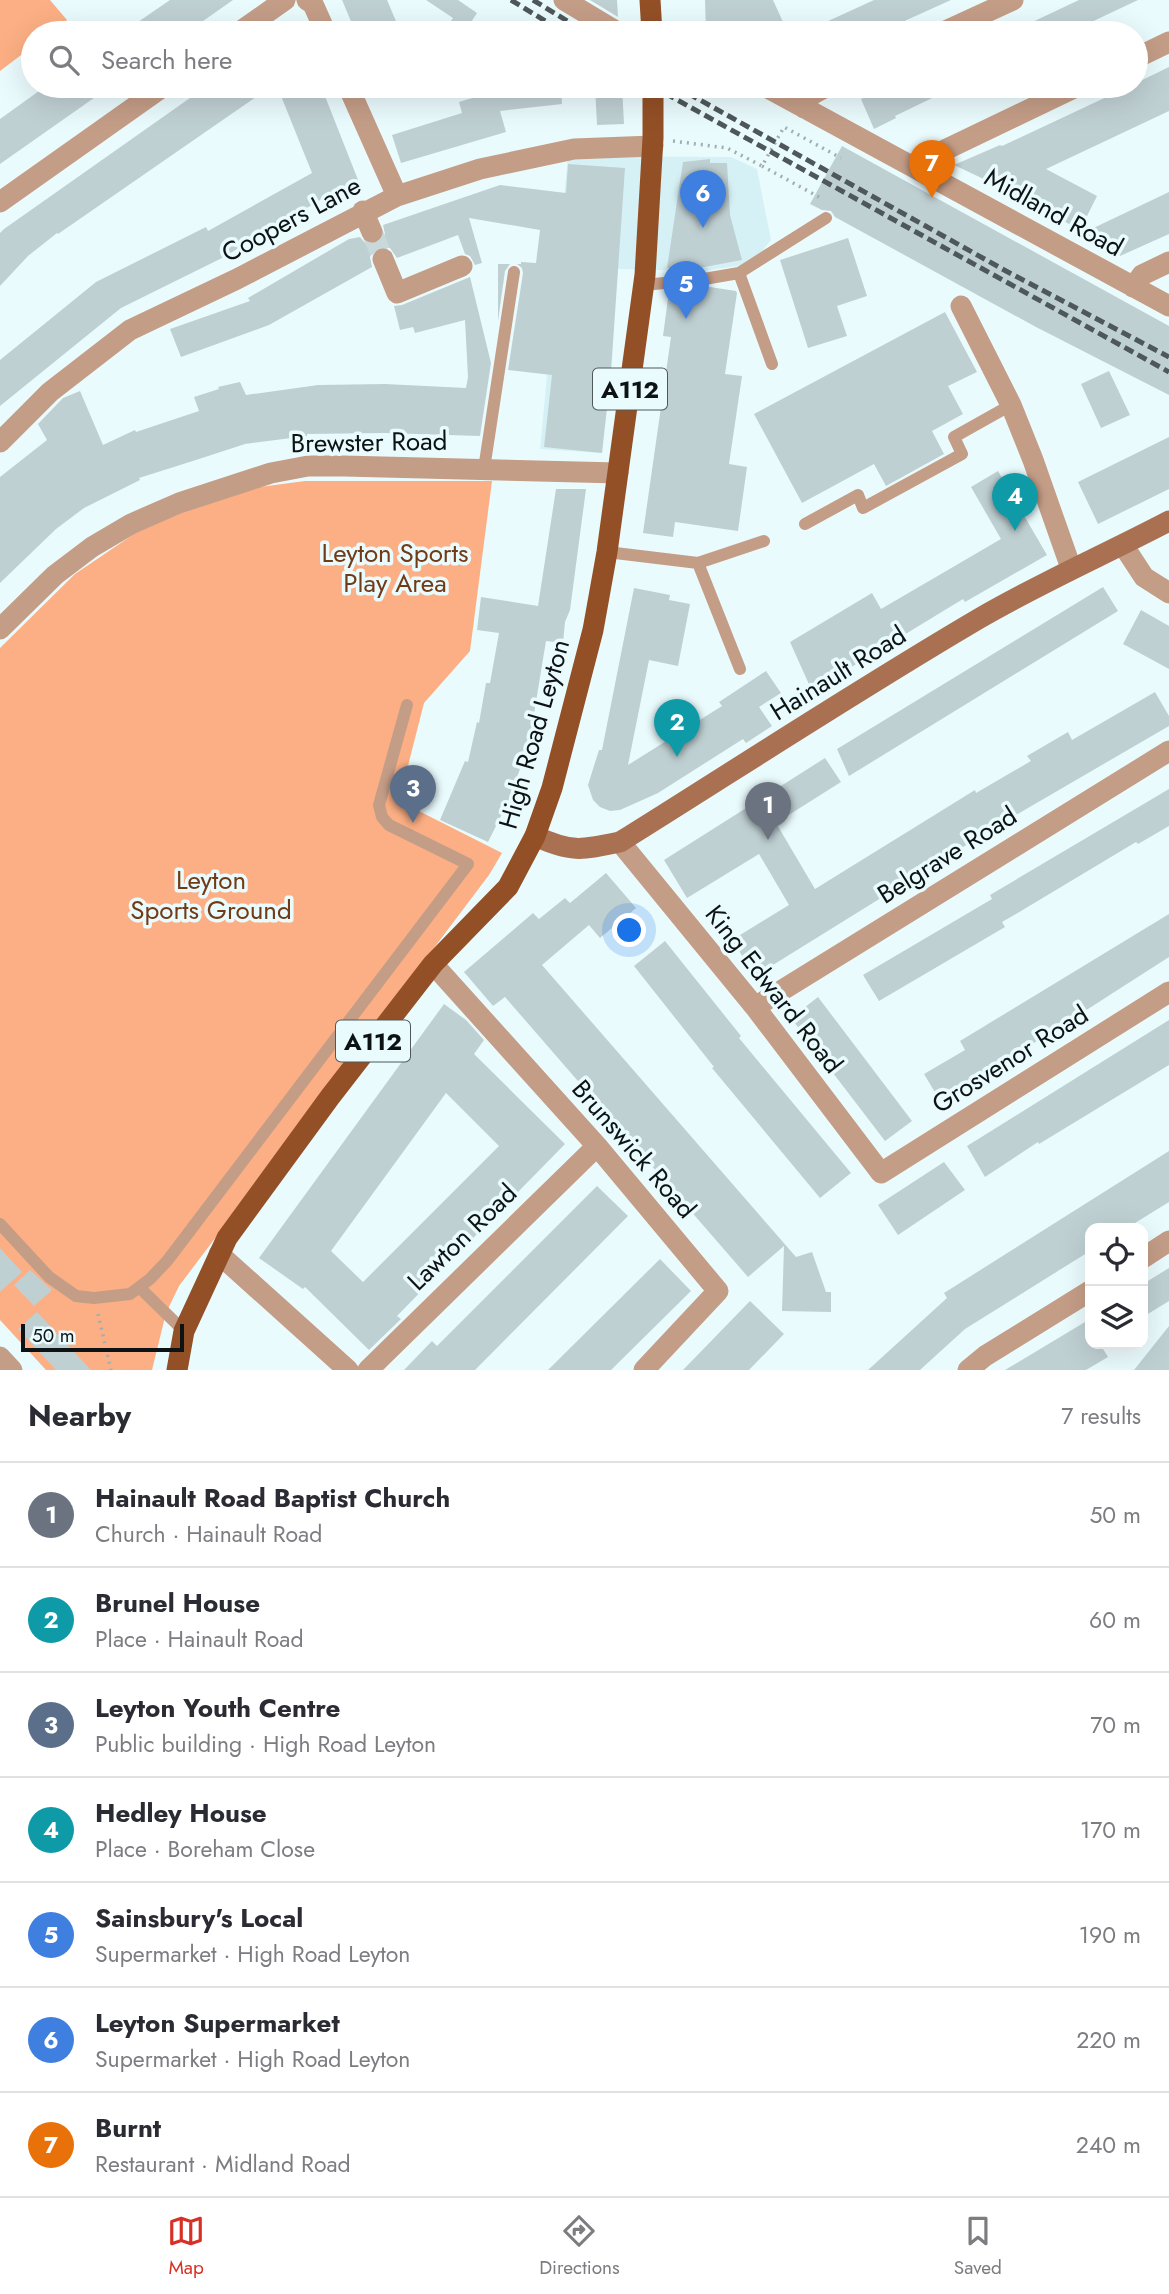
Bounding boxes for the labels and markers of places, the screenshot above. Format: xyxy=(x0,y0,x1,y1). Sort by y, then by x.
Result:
pin: 7 xyxy=(909,140,955,198)
pin: 6 xyxy=(680,170,726,228)
pin: 5 xyxy=(663,261,709,319)
pin: 4 xyxy=(992,473,1038,531)
pin: 2 xyxy=(654,699,700,757)
pin: 3 xyxy=(390,765,436,823)
pin: 1 xyxy=(745,782,791,840)

